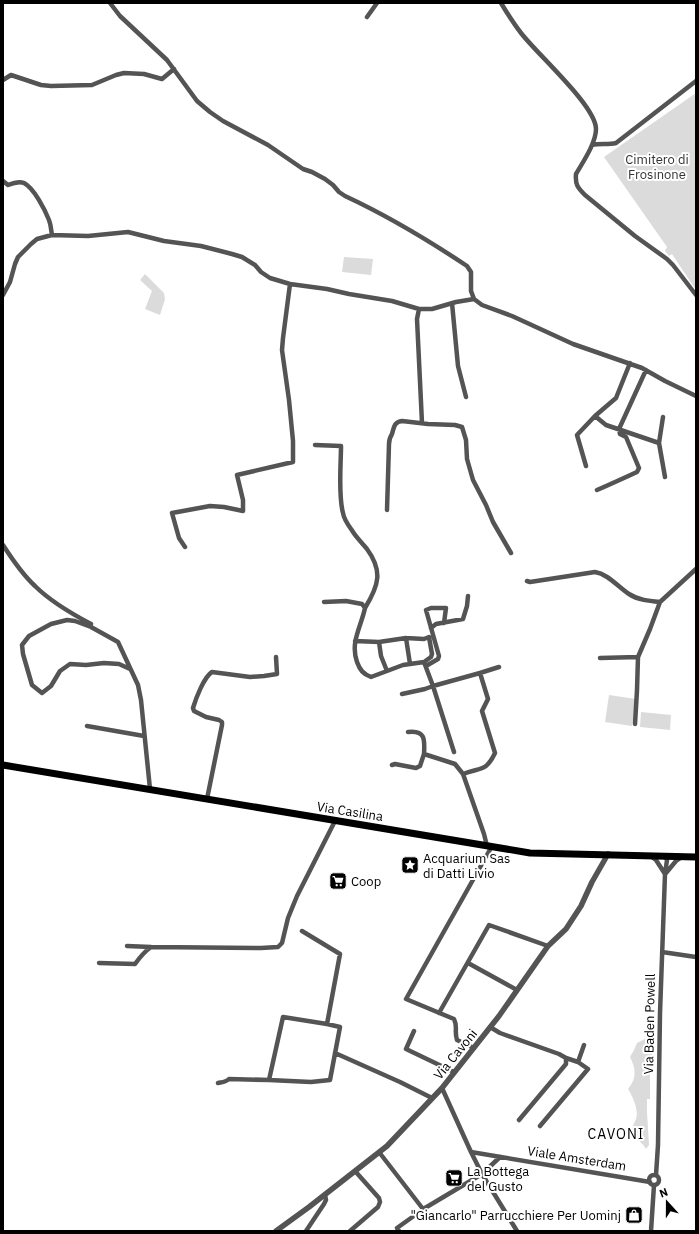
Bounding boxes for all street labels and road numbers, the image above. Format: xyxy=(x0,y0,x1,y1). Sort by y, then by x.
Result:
street label: Via Casilina xyxy=(316,798,384,825)
street label: Via Baden Powell xyxy=(640,973,659,1074)
street label: Via Cavoni xyxy=(430,1026,481,1083)
street label: Viale Amsterdam xyxy=(526,1142,628,1175)

